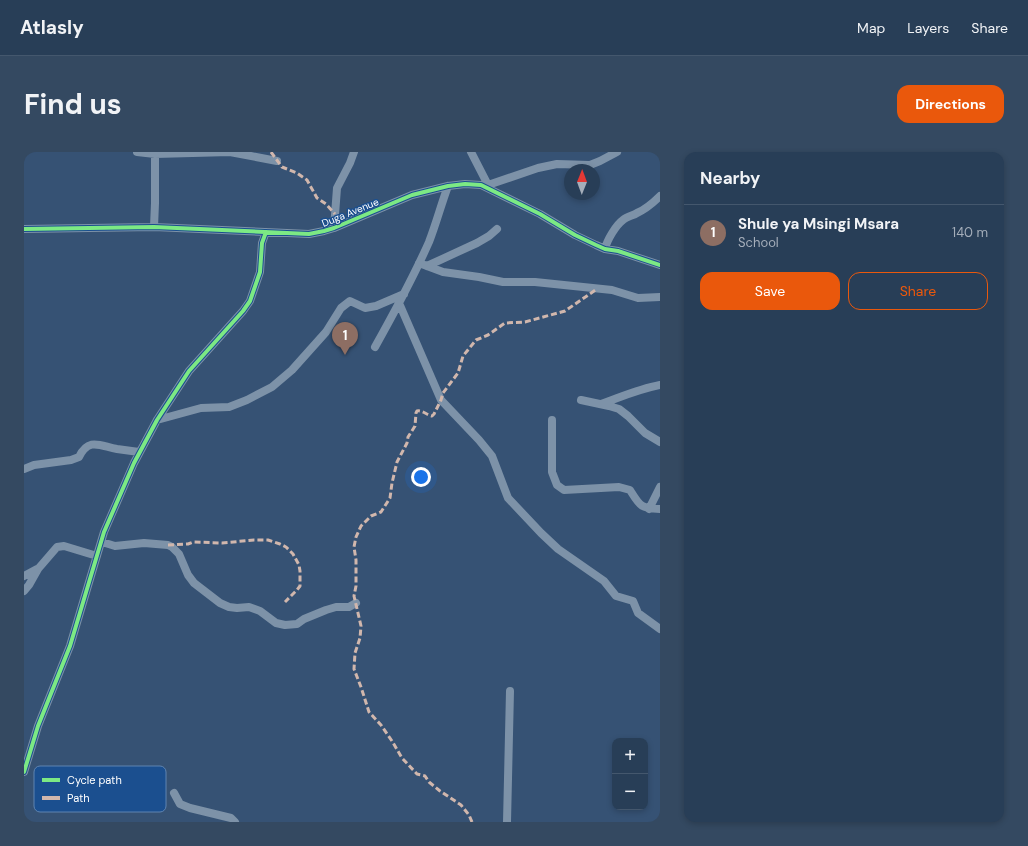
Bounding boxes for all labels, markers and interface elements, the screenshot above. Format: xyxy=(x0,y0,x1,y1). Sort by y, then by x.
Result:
text: Atlasly xyxy=(20,15,84,40)
text: Map xyxy=(857,19,885,37)
text: Layers xyxy=(907,19,949,37)
text: Share xyxy=(971,19,1008,37)
button: Directions xyxy=(897,85,1004,123)
text: Find us xyxy=(24,86,122,123)
north arrow xyxy=(564,164,600,200)
text: Nearby xyxy=(700,167,760,189)
street label: Duga Avenue xyxy=(320,195,381,230)
text: Shule ya Msingi Msara xyxy=(738,214,899,234)
text: 1 xyxy=(711,224,715,241)
text: 140 m xyxy=(952,224,988,241)
text: School xyxy=(738,234,779,251)
button: Save xyxy=(700,272,840,310)
button: Share xyxy=(848,272,988,310)
pin: 1 xyxy=(332,322,358,355)
your location xyxy=(411,467,431,487)
map controls xyxy=(612,738,648,810)
button: + xyxy=(612,738,648,774)
legend xyxy=(34,766,166,812)
text: Cycle path xyxy=(67,773,122,787)
button: − xyxy=(612,774,648,810)
text: Path xyxy=(67,791,90,805)

